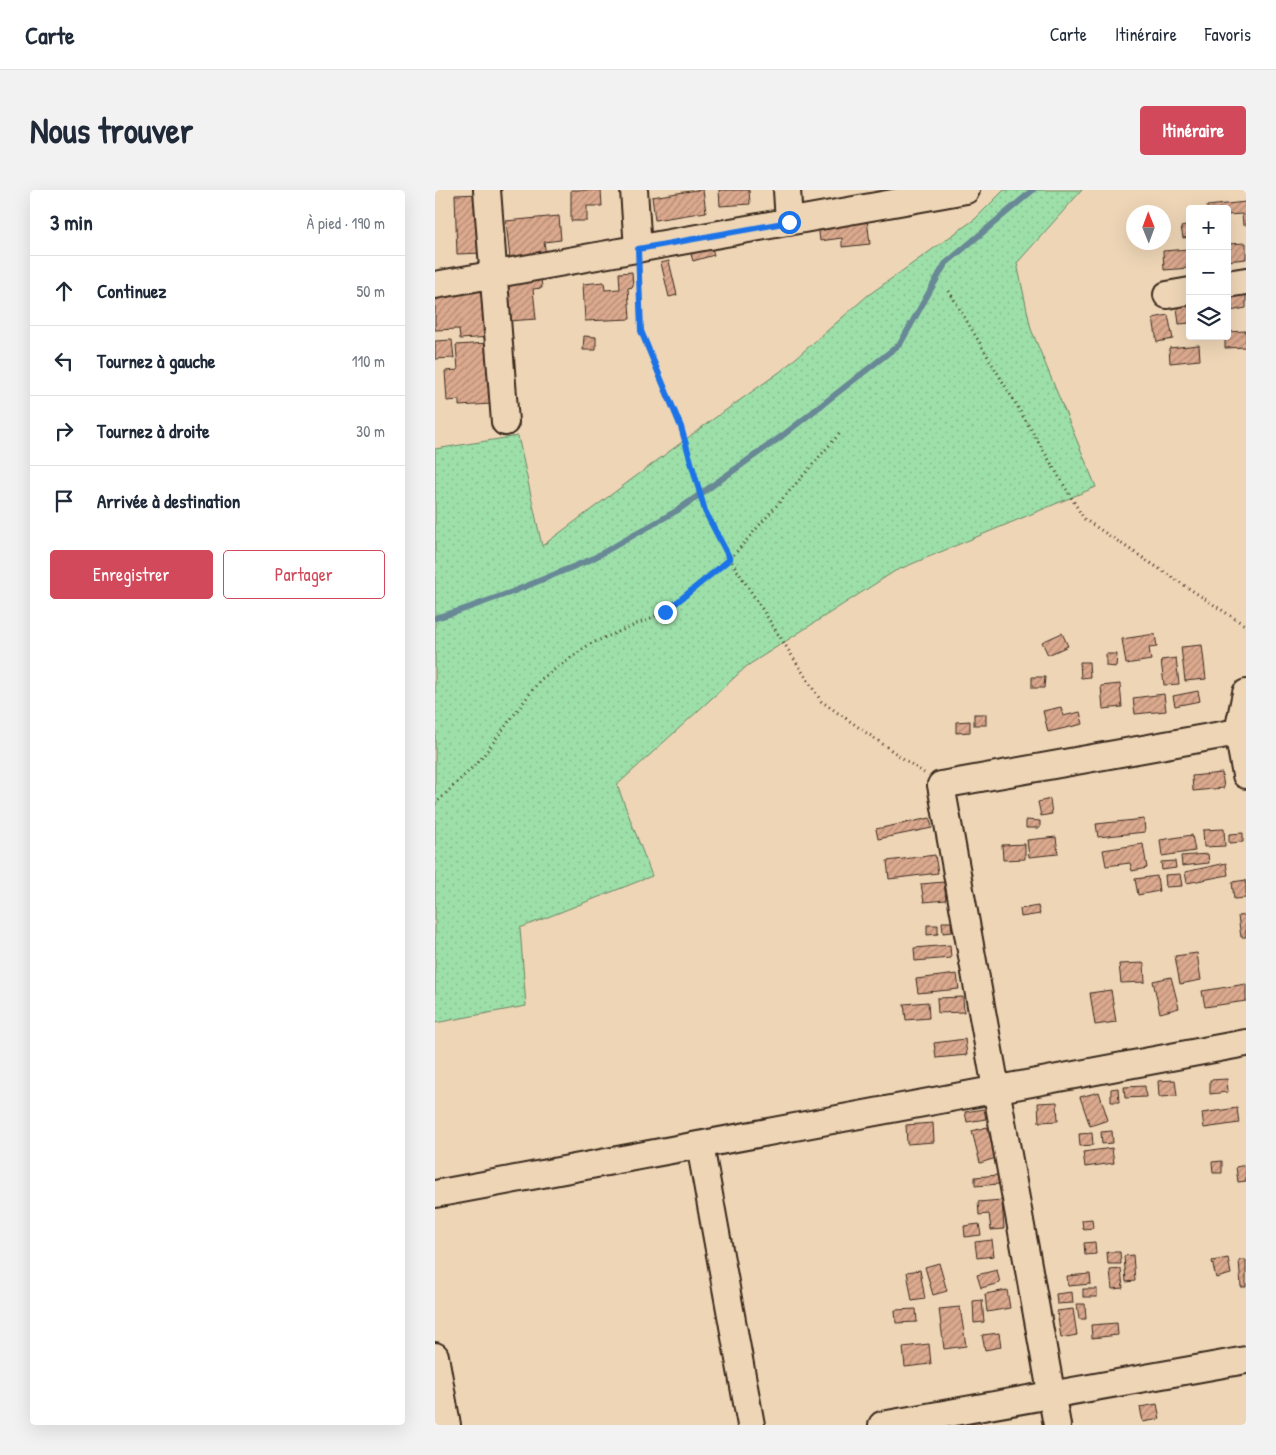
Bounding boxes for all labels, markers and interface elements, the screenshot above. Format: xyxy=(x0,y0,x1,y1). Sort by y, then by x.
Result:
text: Carte xyxy=(25,19,75,51)
text: Carte xyxy=(1050,22,1087,47)
text: Itinéraire xyxy=(1115,22,1177,47)
text: Favoris xyxy=(1205,22,1251,47)
button: Itinéraire xyxy=(1140,106,1246,155)
text: Nous trouver xyxy=(30,107,193,154)
north arrow xyxy=(1126,205,1171,250)
map controls xyxy=(1186,205,1231,340)
button: + xyxy=(1186,205,1231,250)
text: 3 min xyxy=(50,208,93,237)
route start xyxy=(778,211,801,234)
text: À pied · 190 m xyxy=(307,212,385,234)
button: − xyxy=(1186,250,1231,295)
icon: ahead xyxy=(50,277,78,305)
text: Continuez xyxy=(97,278,166,304)
text: 50 m xyxy=(357,280,385,302)
button: layers xyxy=(1186,295,1231,340)
icon: left xyxy=(50,347,78,375)
text: Tournez à gauche xyxy=(97,348,215,374)
text: 110 m xyxy=(352,350,385,372)
icon: right xyxy=(50,417,78,445)
text: Tournez à droite xyxy=(97,418,210,444)
text: 30 m xyxy=(356,420,385,442)
icon: arrive xyxy=(50,487,78,515)
text: Arrivée à destination xyxy=(97,488,240,514)
button: Enregistrer xyxy=(50,550,213,599)
button: Partager xyxy=(223,550,385,599)
route end xyxy=(654,601,677,624)

